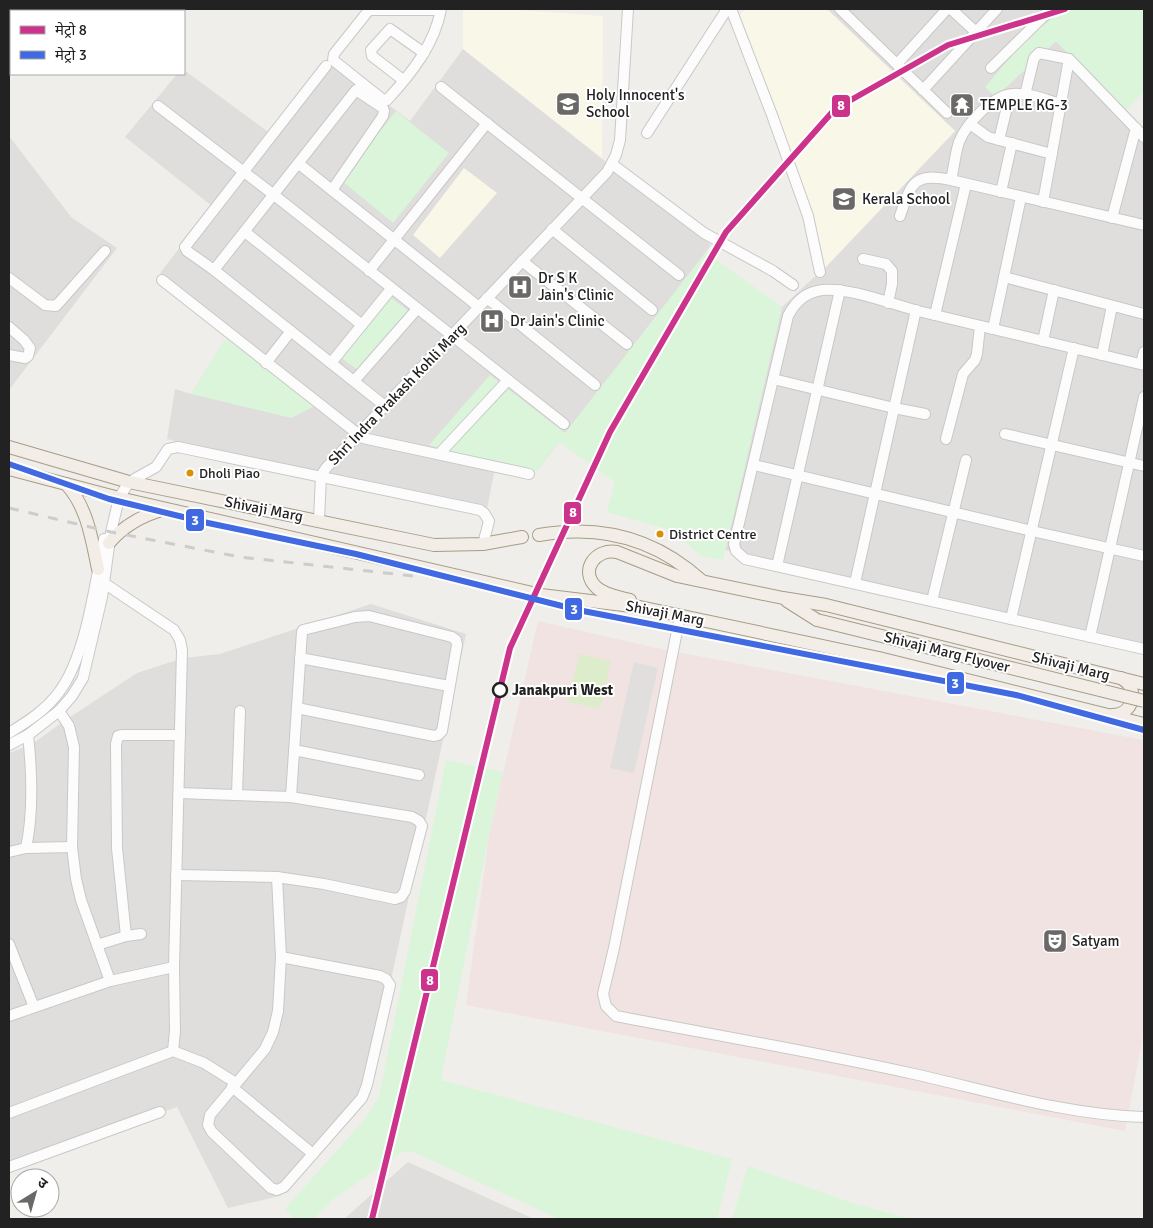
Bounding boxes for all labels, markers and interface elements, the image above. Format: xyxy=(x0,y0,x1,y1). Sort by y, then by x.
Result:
legend xyxy=(10,10,185,75)
text: मेट्रो 8 xyxy=(55,21,87,39)
text: मेट्रो 3 xyxy=(55,46,87,64)
place label: Holy Innocent's School xyxy=(586,86,685,121)
school or university icon: Holy Innocent's School xyxy=(555,91,581,117)
temple icon: TEMPLE KG-3 xyxy=(949,92,975,118)
line badge: 8 xyxy=(831,94,851,118)
place label: TEMPLE KG-3 xyxy=(980,96,1068,114)
text: 8 xyxy=(837,97,845,114)
school or university icon: Kerala School xyxy=(831,186,857,212)
place label: Kerala School xyxy=(862,190,950,208)
place label: Dr S K Jain's Clinic xyxy=(538,269,614,304)
hospital icon: Dr S K Jain's Clinic xyxy=(507,274,533,300)
hospital icon: Dr Jain's Clinic xyxy=(479,308,505,334)
place label: Dr Jain's Clinic xyxy=(510,312,604,330)
street label: Shri Indra Prakash Kohli Marg xyxy=(324,319,470,469)
place label: Dholi Piao xyxy=(199,465,260,482)
marker: Dholi Piao xyxy=(185,468,195,478)
street label: Shivaji Marg xyxy=(223,493,305,525)
line badge: 8 xyxy=(563,501,582,525)
text: 8 xyxy=(569,504,577,521)
line badge: 3 xyxy=(185,508,205,532)
text: 3 xyxy=(191,512,199,529)
place label: District Centre xyxy=(669,526,756,543)
marker: District Centre xyxy=(655,529,665,539)
line badge: 3 xyxy=(564,597,583,621)
street label: Shivaji Marg xyxy=(624,597,706,629)
text: 3 xyxy=(570,601,578,618)
street label: Shivaji Marg Flyover xyxy=(882,628,1012,676)
street label: Shivaji Marg xyxy=(1030,648,1112,684)
line badge: 3 xyxy=(946,671,965,695)
text: 3 xyxy=(951,675,959,692)
place label: Janakpuri West xyxy=(512,681,614,699)
marker: Janakpuri West xyxy=(492,682,508,698)
theatre icon: Satyam xyxy=(1042,928,1068,954)
place label: Satyam xyxy=(1072,932,1120,950)
line badge: 8 xyxy=(420,968,439,992)
text: 8 xyxy=(426,972,434,989)
north arrow xyxy=(10,1168,60,1218)
text: उ xyxy=(34,1174,52,1193)

